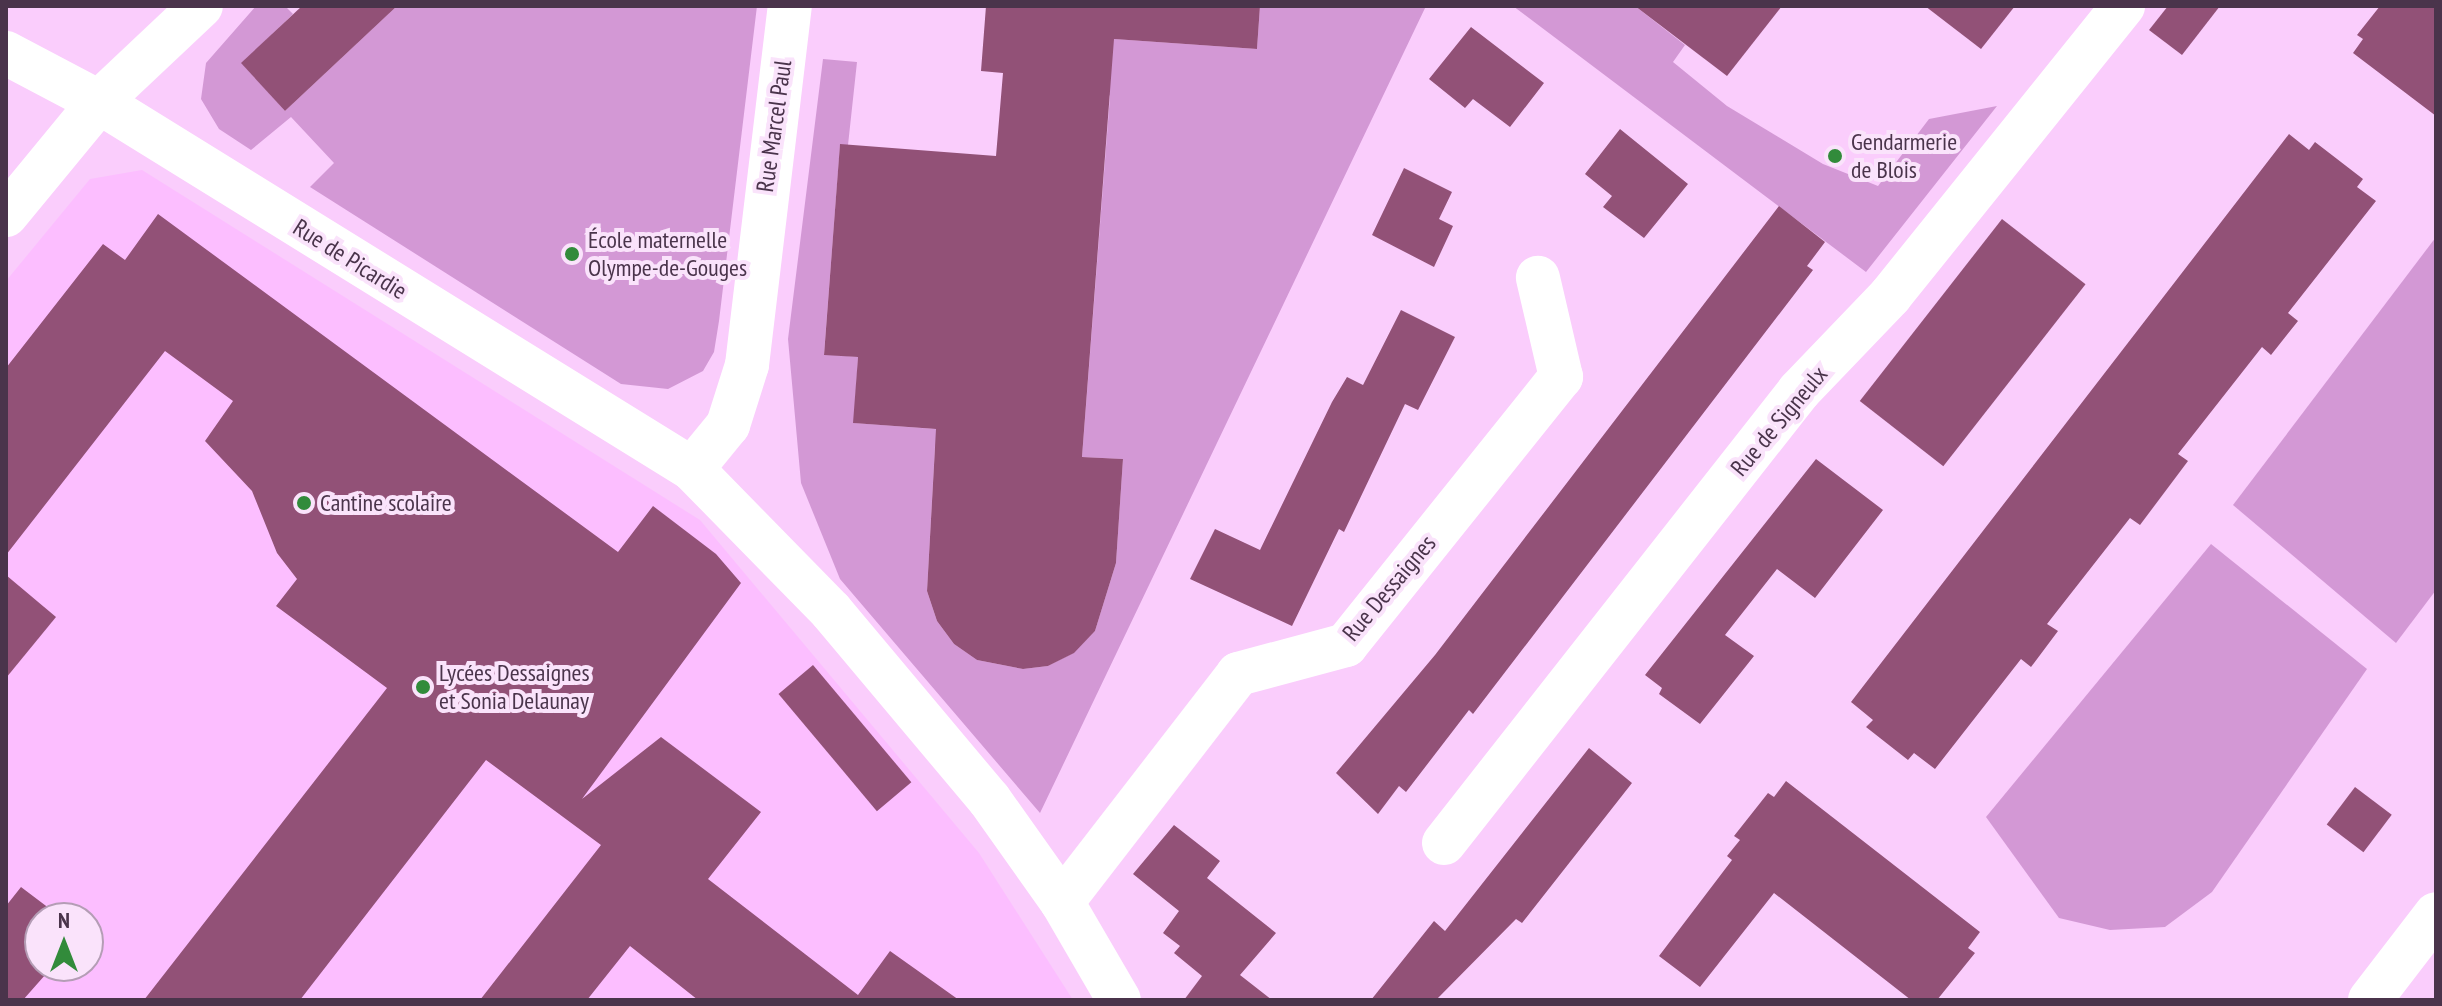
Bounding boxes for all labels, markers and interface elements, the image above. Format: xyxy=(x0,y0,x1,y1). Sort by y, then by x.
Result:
street label: Rue Marcel Paul xyxy=(750,58,798,194)
place label: Gendarmerie de Blois xyxy=(1851,128,1957,184)
marker: Gendarmerie de Blois xyxy=(1826,147,1844,165)
street label: Rue de Picardie xyxy=(288,213,412,305)
place label: École maternelle Olympe-de-Gouges xyxy=(588,226,747,282)
marker: École maternelle Olympe-de-Gouges xyxy=(563,245,581,263)
street label: Rue de Signeulx xyxy=(1725,360,1833,482)
place label: Cantine scolaire xyxy=(320,489,452,517)
marker: Cantine scolaire xyxy=(295,494,313,512)
street label: Rue Dessaignes xyxy=(1336,529,1442,647)
place label: Lycées Dessaignes et Sonia Delaunay xyxy=(439,659,590,715)
marker: Lycées Dessaignes et Sonia Delaunay xyxy=(414,678,432,696)
north arrow xyxy=(24,902,104,982)
text: N xyxy=(58,906,70,934)

